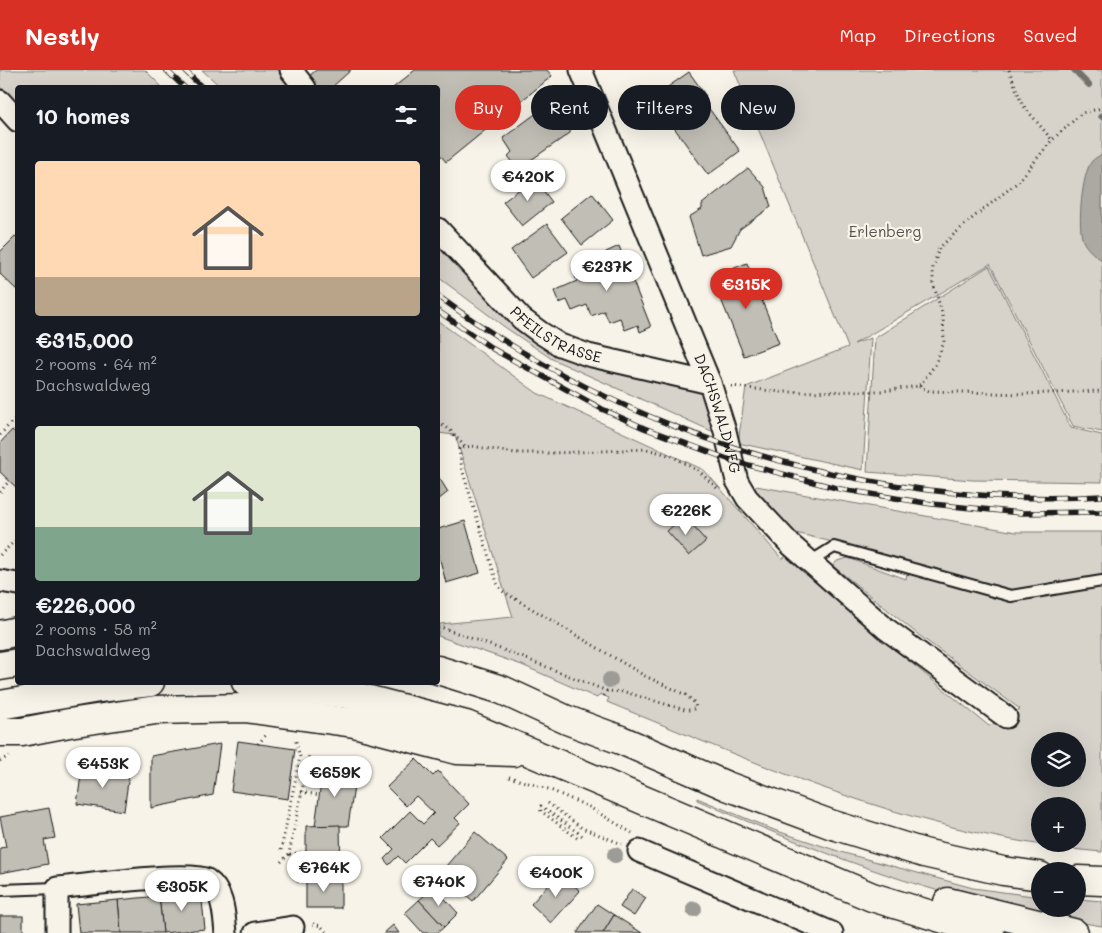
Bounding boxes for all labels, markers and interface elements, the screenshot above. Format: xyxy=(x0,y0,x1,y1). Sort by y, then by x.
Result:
text: Nestly xyxy=(25,20,100,51)
text: Map xyxy=(839,23,876,47)
text: Directions xyxy=(904,23,996,47)
text: Saved xyxy=(1024,23,1077,47)
chip: Buy xyxy=(455,85,521,130)
chip: Rent xyxy=(531,85,608,130)
chip: Filters xyxy=(618,85,711,130)
chip: New xyxy=(721,85,795,130)
icon: filters xyxy=(392,101,420,129)
text: 10 homes xyxy=(35,102,130,129)
pin: €420K xyxy=(493,160,563,202)
text: €420K xyxy=(502,165,554,186)
icon: home xyxy=(183,193,273,283)
park label: Erlenberg xyxy=(849,221,922,241)
pin: €237K xyxy=(572,250,642,292)
text: €237K xyxy=(582,255,632,276)
pin: €315K xyxy=(711,268,781,310)
text: €315K xyxy=(721,273,771,294)
street label: PFEILSTRASSE xyxy=(506,302,604,367)
text: €315,000 xyxy=(35,326,133,353)
street label: DACHSWALDWEG xyxy=(690,350,746,475)
text: 2 rooms · 64 m² xyxy=(35,353,157,374)
text: Dachswaldweg xyxy=(35,374,150,395)
icon: home xyxy=(183,458,273,548)
pin: €226K xyxy=(651,494,721,536)
text: €226K xyxy=(660,499,712,520)
text: €226,000 xyxy=(35,591,135,618)
text: 2 rooms · 58 m² xyxy=(35,618,157,639)
text: Dachswaldweg xyxy=(35,639,150,660)
map controls xyxy=(1031,732,1086,917)
button: layers xyxy=(1031,732,1086,787)
pin: €453K xyxy=(68,746,138,789)
text: €453K xyxy=(77,752,129,773)
pin: €659K xyxy=(300,756,370,798)
text: €659K xyxy=(309,761,361,782)
button: + xyxy=(1031,797,1086,852)
pin: €764K xyxy=(289,850,359,893)
text: €764K xyxy=(298,856,350,877)
pin: €400K xyxy=(521,856,591,898)
text: €400K xyxy=(529,861,583,882)
button: − xyxy=(1031,862,1086,917)
pin: €740K xyxy=(404,864,474,907)
pin: €305K xyxy=(147,870,217,912)
text: €740K xyxy=(413,870,465,891)
text: €305K xyxy=(156,875,208,896)

